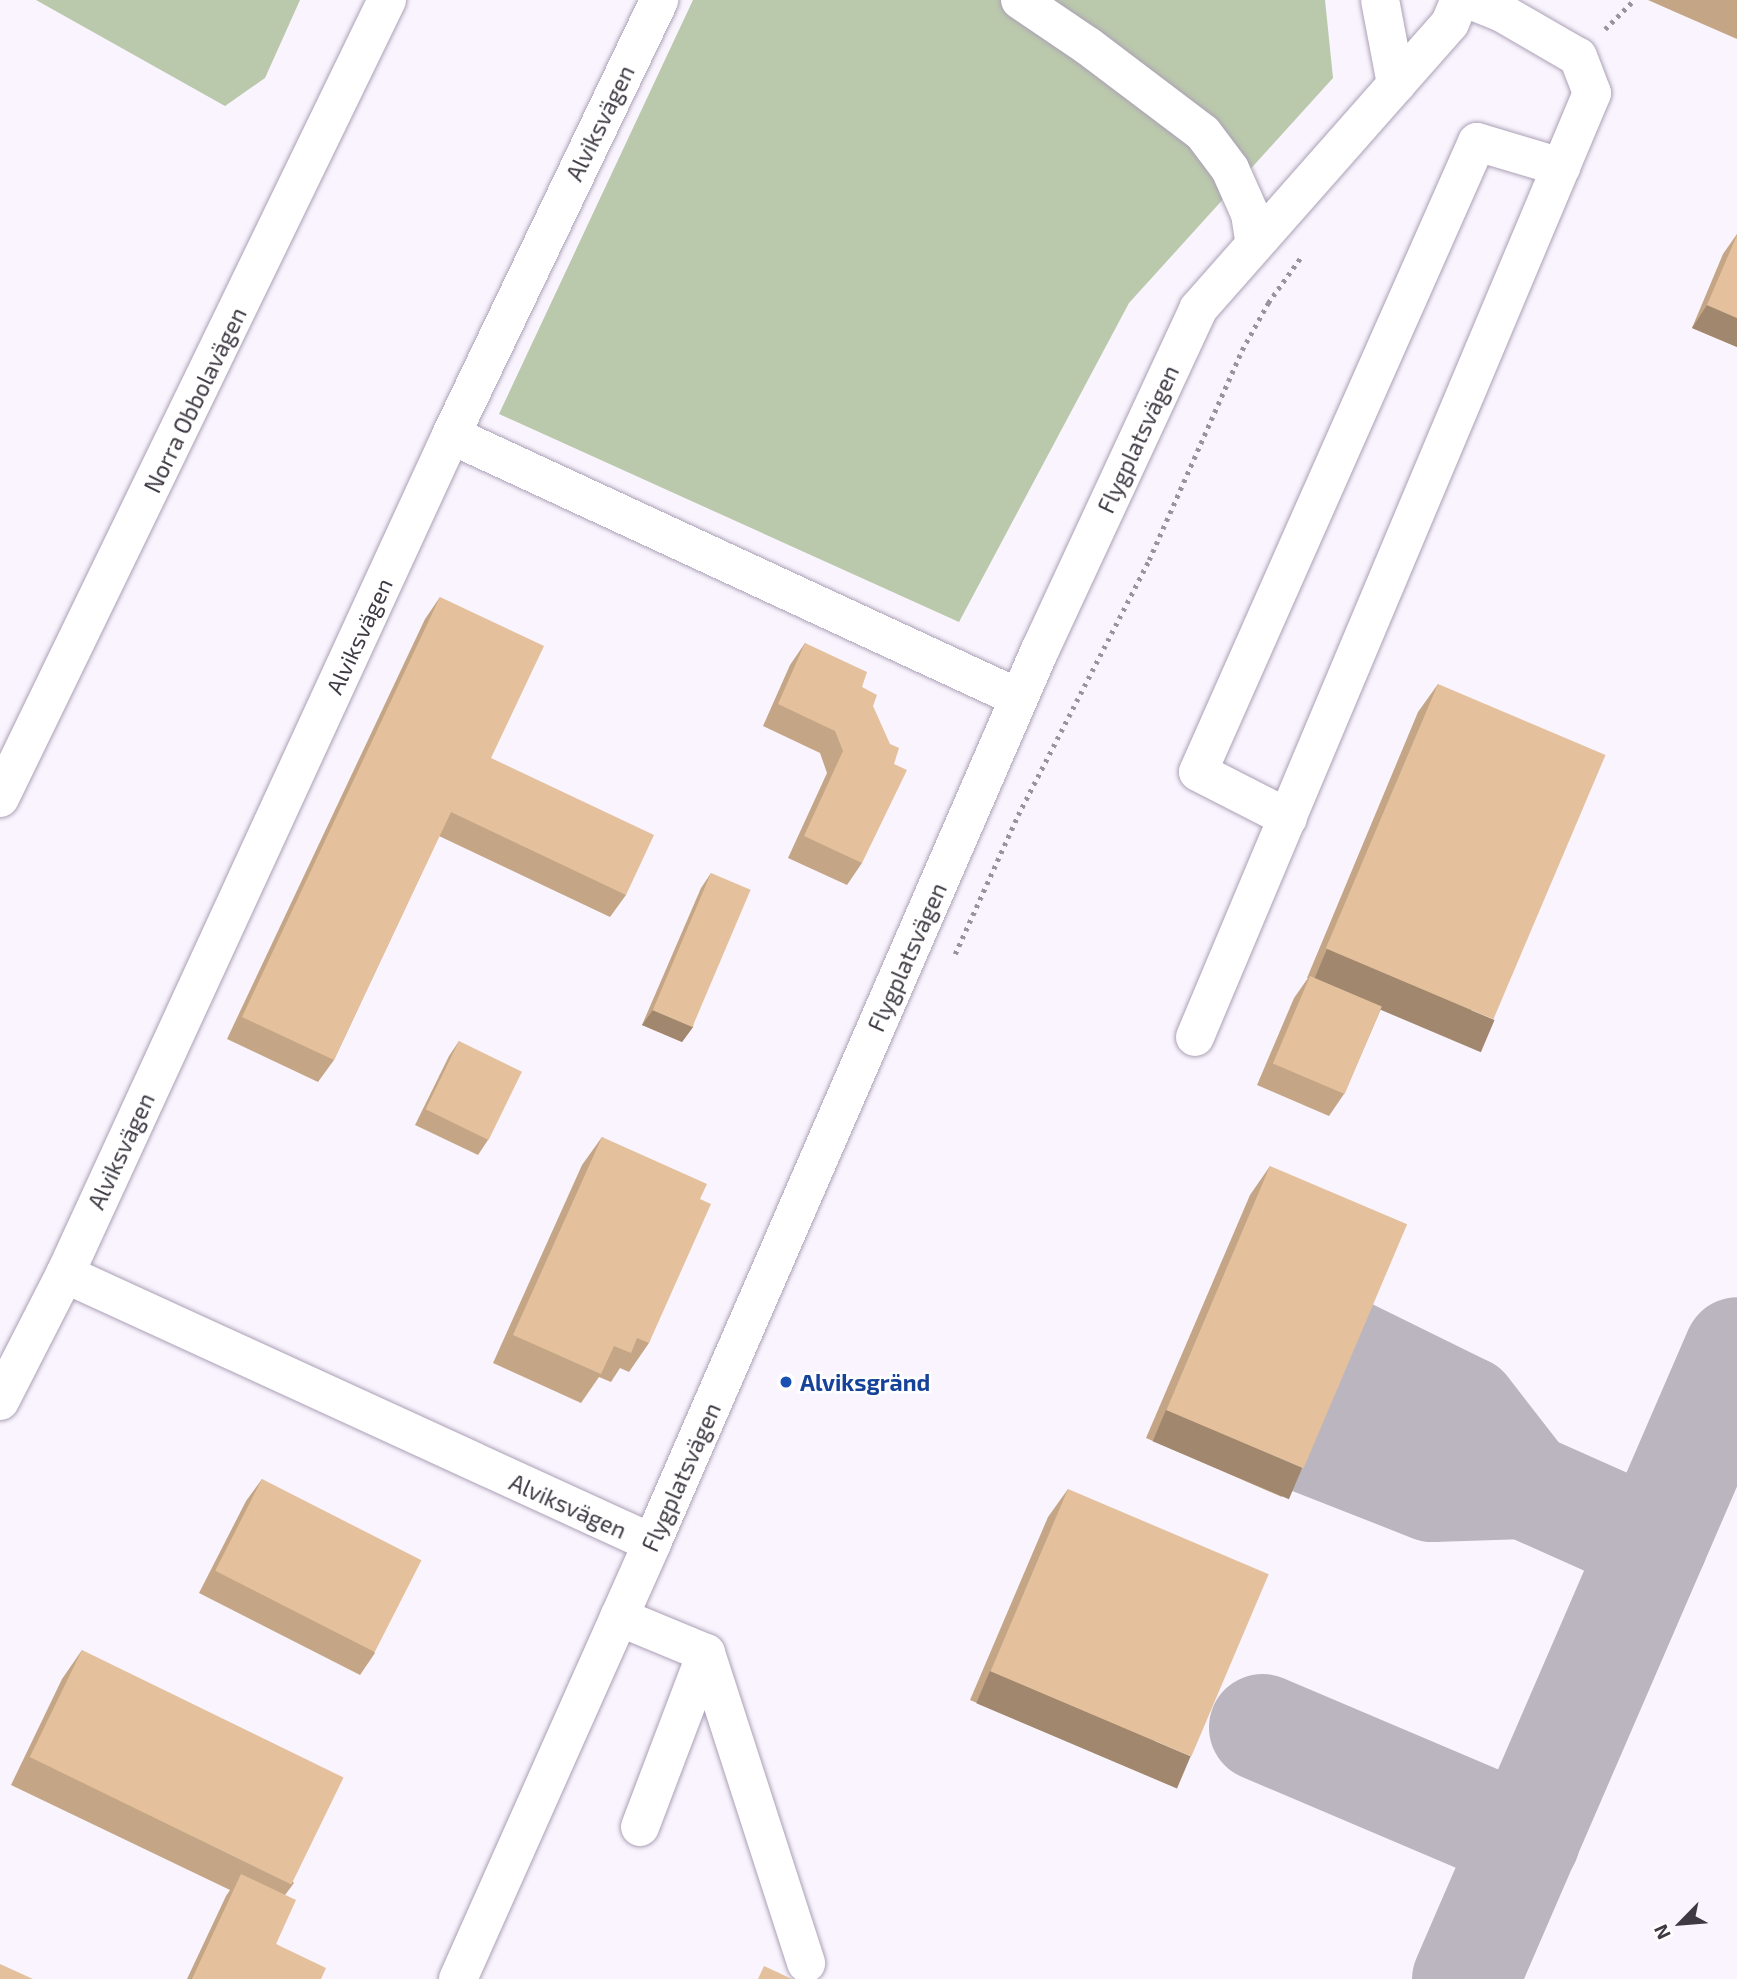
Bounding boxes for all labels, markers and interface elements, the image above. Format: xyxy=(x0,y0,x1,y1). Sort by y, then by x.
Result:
street label: Alviksvägen xyxy=(560,61,640,185)
street label: Norra Obbolavägen xyxy=(138,303,252,497)
street label: Flygplatsvägen xyxy=(1092,361,1184,517)
street label: Alviksvägen xyxy=(320,574,398,698)
street label: Flygplatsvägen xyxy=(862,878,952,1036)
street label: Alviksvägen xyxy=(82,1089,160,1213)
place label: Alviksgränd xyxy=(800,1368,930,1396)
marker: Alviksgränd xyxy=(778,1374,794,1390)
street label: Flygplatsvägen xyxy=(636,1398,726,1556)
street label: Alviksvägen xyxy=(505,1468,631,1544)
north arrow xyxy=(1646,1888,1716,1958)
text: N xyxy=(1648,1921,1675,1943)

